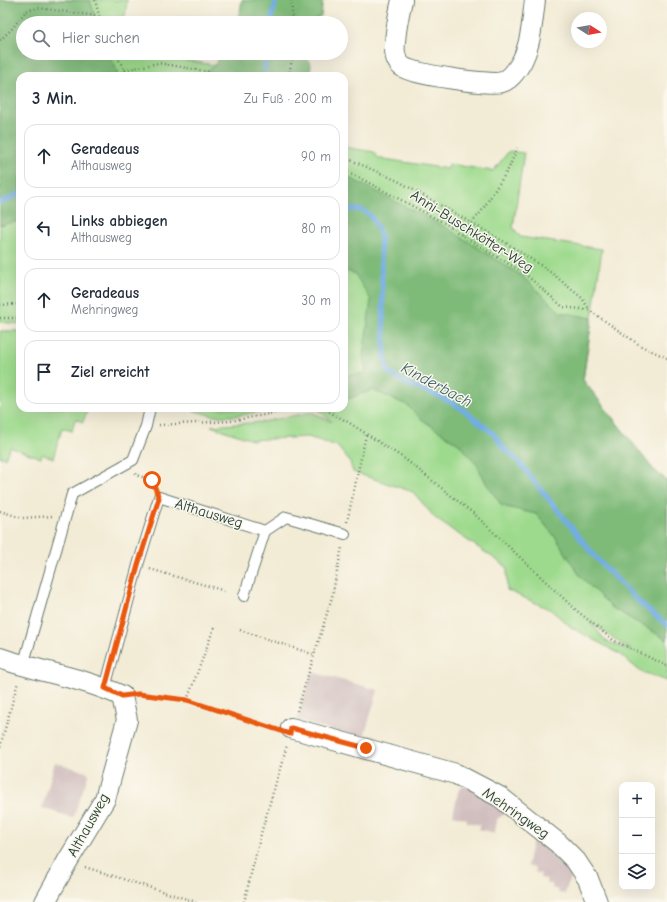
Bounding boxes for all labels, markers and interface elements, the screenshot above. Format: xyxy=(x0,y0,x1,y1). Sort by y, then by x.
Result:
north arrow xyxy=(571,12,607,48)
search box xyxy=(16,16,348,60)
icon: search xyxy=(30,27,52,49)
text: Hier suchen xyxy=(62,29,140,47)
text: 3 Min. xyxy=(32,89,77,108)
text: Zu Fuß · 200 m xyxy=(244,91,332,106)
text: Geradeaus xyxy=(71,140,139,158)
icon: ahead xyxy=(33,145,55,167)
text: 90 m xyxy=(301,149,331,164)
text: Althausweg xyxy=(71,158,132,173)
street label: Anni-Buschkötter-Weg xyxy=(407,186,537,276)
text: Links abbiegen xyxy=(71,212,168,230)
icon: left xyxy=(33,217,55,239)
text: 80 m xyxy=(301,221,331,236)
text: Althausweg xyxy=(71,230,132,245)
text: Geradeaus xyxy=(71,284,139,302)
icon: ahead xyxy=(33,289,55,311)
text: 30 m xyxy=(301,293,331,308)
text: Mehringweg xyxy=(71,302,139,317)
water label: Kinderbach xyxy=(398,359,475,411)
icon: arrive xyxy=(33,361,55,383)
text: Ziel erreicht xyxy=(71,363,149,381)
route start xyxy=(143,471,161,489)
street label: Althausweg xyxy=(173,494,245,532)
route end xyxy=(357,739,375,757)
map controls xyxy=(619,782,655,890)
button: + xyxy=(619,782,655,818)
street label: Mehringweg xyxy=(479,783,553,843)
street label: Althausweg xyxy=(63,790,113,860)
button: − xyxy=(619,818,655,854)
button: layers xyxy=(619,854,655,890)

